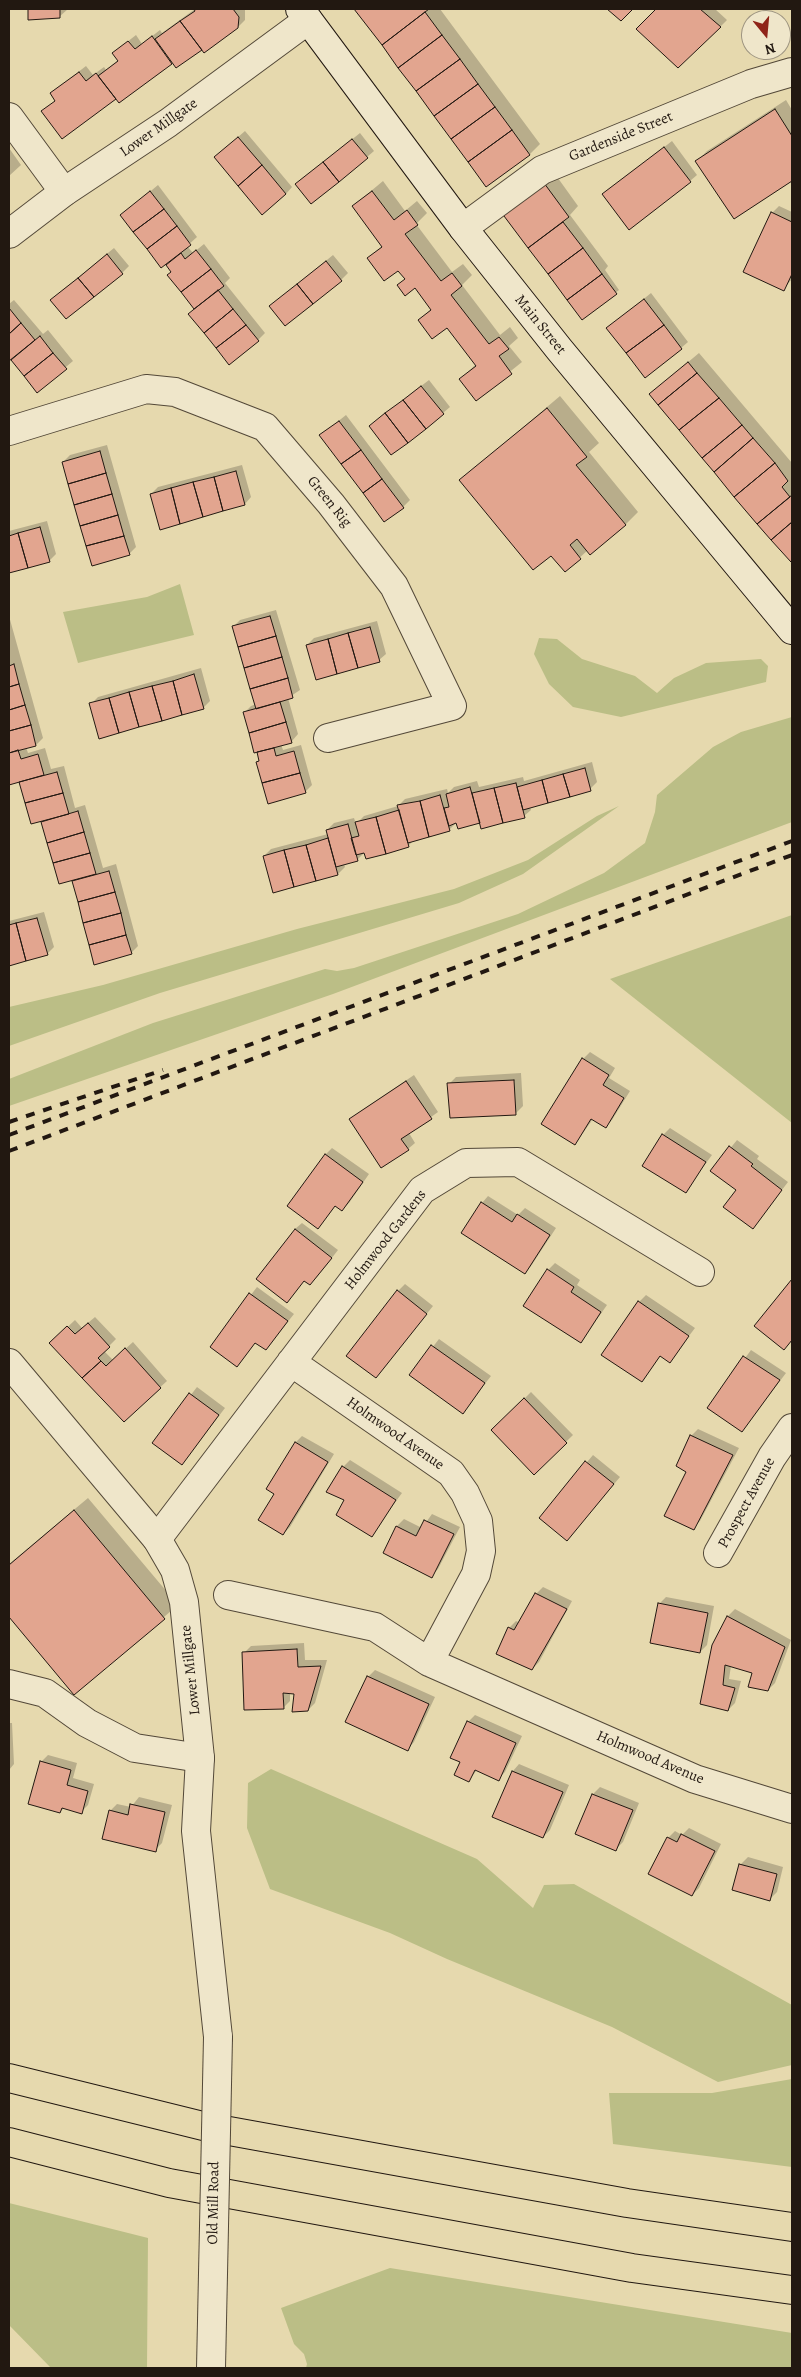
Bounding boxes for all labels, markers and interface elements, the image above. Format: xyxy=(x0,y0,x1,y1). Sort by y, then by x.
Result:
north arrow xyxy=(741,10,791,60)
text: N xyxy=(763,38,778,59)
street label: Lower Millgate xyxy=(117,95,201,161)
street label: Gardenside Street xyxy=(566,108,676,166)
street label: Main Street xyxy=(510,291,570,359)
street label: Green Rig xyxy=(303,473,355,531)
street label: Holmwood Gardens xyxy=(341,1186,431,1294)
street label: Holmwood Avenue xyxy=(343,1394,447,1474)
street label: Prospect Avenue xyxy=(715,1455,779,1551)
street label: Lower Millgate xyxy=(177,1624,205,1716)
street label: Holmwood Avenue xyxy=(593,1727,707,1789)
street label: Old Mill Road xyxy=(204,2161,224,2245)

